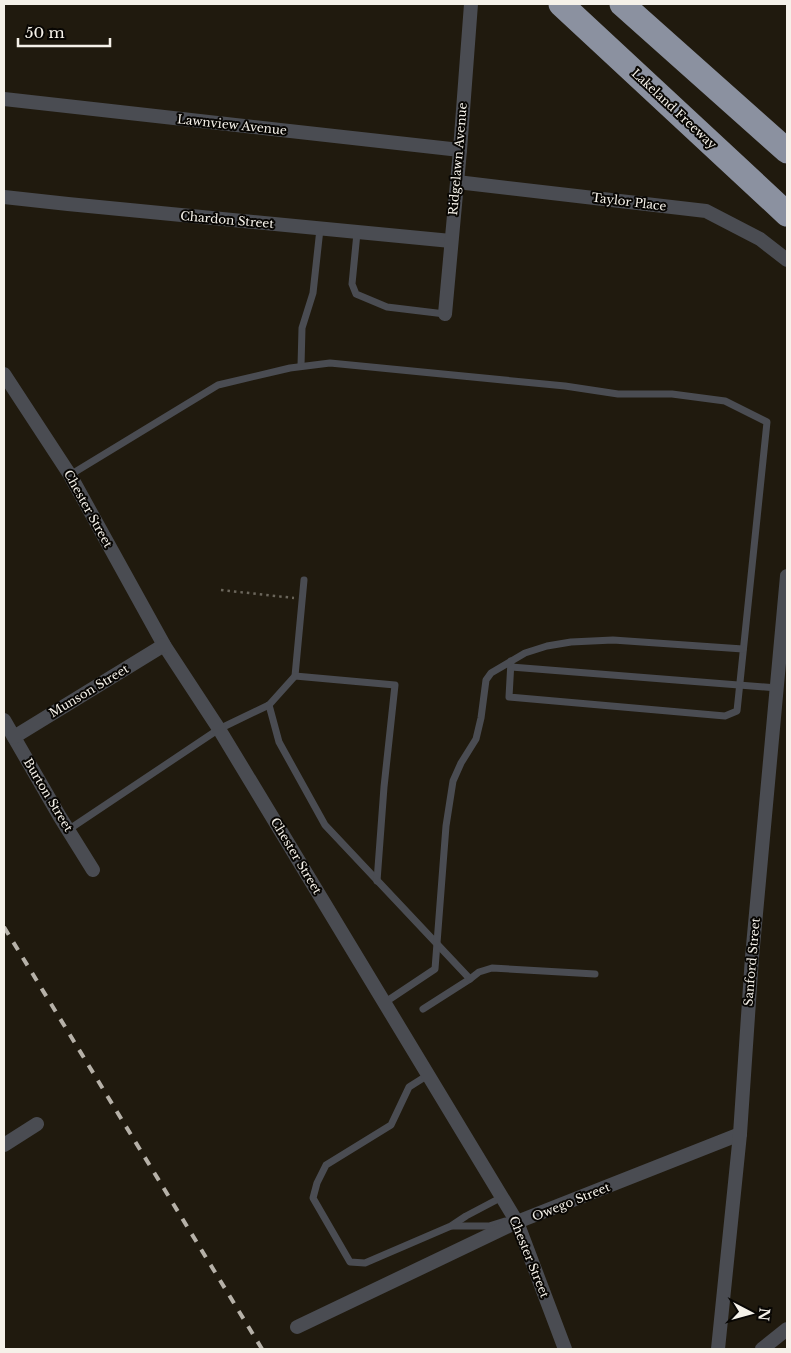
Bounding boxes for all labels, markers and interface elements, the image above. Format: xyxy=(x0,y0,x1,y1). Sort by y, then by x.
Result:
scale bar xyxy=(18,15,110,47)
text: 50 m xyxy=(25,23,65,42)
street label: Lakeland Freeway xyxy=(629,65,720,152)
street label: Ridgelawn Avenue xyxy=(445,102,470,216)
street label: Lawnview Avenue xyxy=(177,111,288,138)
street label: Taylor Place xyxy=(591,189,667,214)
street label: Chardon Street xyxy=(180,208,275,231)
street label: Chester Street xyxy=(61,467,116,551)
street label: Munson Street xyxy=(46,661,132,720)
street label: Burton Street xyxy=(21,755,76,835)
street label: Chester Street xyxy=(268,815,325,897)
street label: Sanford Street xyxy=(740,917,763,1007)
street label: Owego Street xyxy=(530,1179,612,1224)
street label: Chester Street xyxy=(506,1214,553,1300)
north arrow xyxy=(726,1288,776,1338)
text: N xyxy=(754,1307,774,1322)

